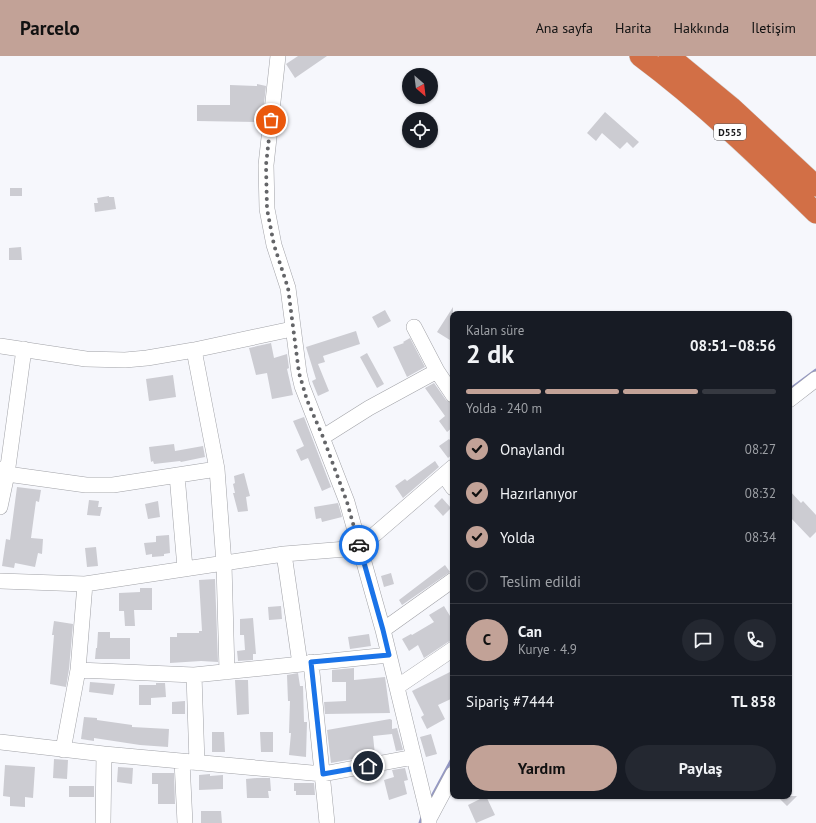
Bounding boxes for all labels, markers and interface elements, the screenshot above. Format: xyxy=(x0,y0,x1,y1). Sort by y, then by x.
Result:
text: Parcelo xyxy=(20,16,80,40)
text: Ana sayfa xyxy=(536,19,593,37)
text: Harita xyxy=(615,19,652,37)
text: Hakkında xyxy=(674,19,729,37)
text: İletişim xyxy=(751,19,796,37)
north arrow xyxy=(402,68,438,104)
map controls xyxy=(402,68,438,148)
pin xyxy=(254,103,288,137)
icon: bag xyxy=(260,109,282,131)
button: locate xyxy=(402,112,438,148)
road number: D555 xyxy=(714,124,746,140)
text: Kalan süre xyxy=(466,322,524,339)
text: 08:51–08:56 xyxy=(690,336,776,355)
text: 2 dk xyxy=(466,337,514,370)
text: Yolda · 240 m xyxy=(466,400,542,417)
icon: check xyxy=(466,438,488,460)
text: Onaylandı xyxy=(500,440,565,459)
text: 08:27 xyxy=(745,441,776,458)
icon: check xyxy=(466,482,488,504)
text: Hazırlanıyor xyxy=(500,484,577,503)
text: 08:32 xyxy=(745,485,776,502)
courier xyxy=(339,525,379,565)
icon: check xyxy=(466,526,488,548)
text: Yolda xyxy=(500,528,535,547)
text: 08:34 xyxy=(745,529,776,546)
icon: car xyxy=(348,534,370,556)
text: Teslim edildi xyxy=(500,572,581,591)
button: chat xyxy=(682,619,724,661)
button: phone xyxy=(734,619,776,661)
text: Can xyxy=(518,622,542,641)
text: C xyxy=(483,630,491,649)
text: Kurye · 4.9 xyxy=(518,641,577,658)
text: Sipariş #7444 xyxy=(466,692,554,711)
text: TL 858 xyxy=(731,692,776,711)
button: Yardım xyxy=(466,745,617,791)
button: Paylaş xyxy=(625,745,776,791)
pin xyxy=(351,749,385,783)
icon: home xyxy=(357,755,379,777)

